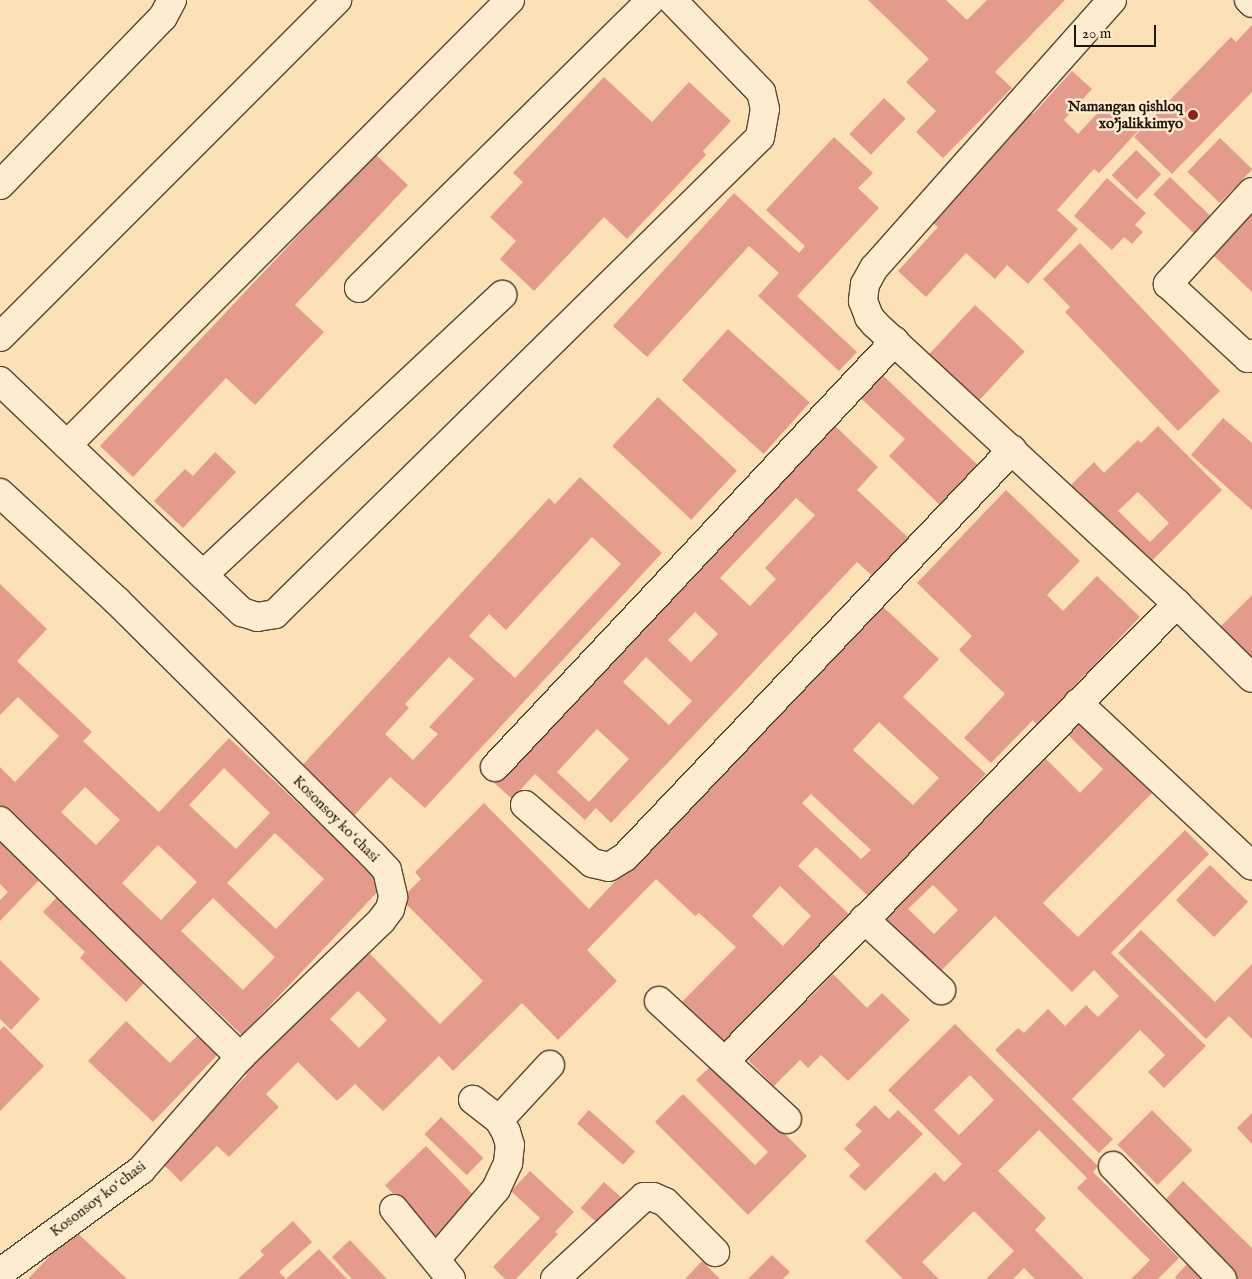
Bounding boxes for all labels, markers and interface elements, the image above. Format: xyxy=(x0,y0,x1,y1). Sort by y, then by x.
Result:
scale bar xyxy=(1077,15,1160,47)
text: 20 m xyxy=(1082,24,1111,43)
place label: Namangan qishloq xo'jalikkimyo xyxy=(1068,97,1183,132)
marker: Namangan qishloq xo'jalikkimyo xyxy=(1187,109,1199,121)
street label: Kosonsoy koʻchasi xyxy=(289,772,383,866)
street label: Kosonsoy koʻchasi xyxy=(47,1157,149,1241)

